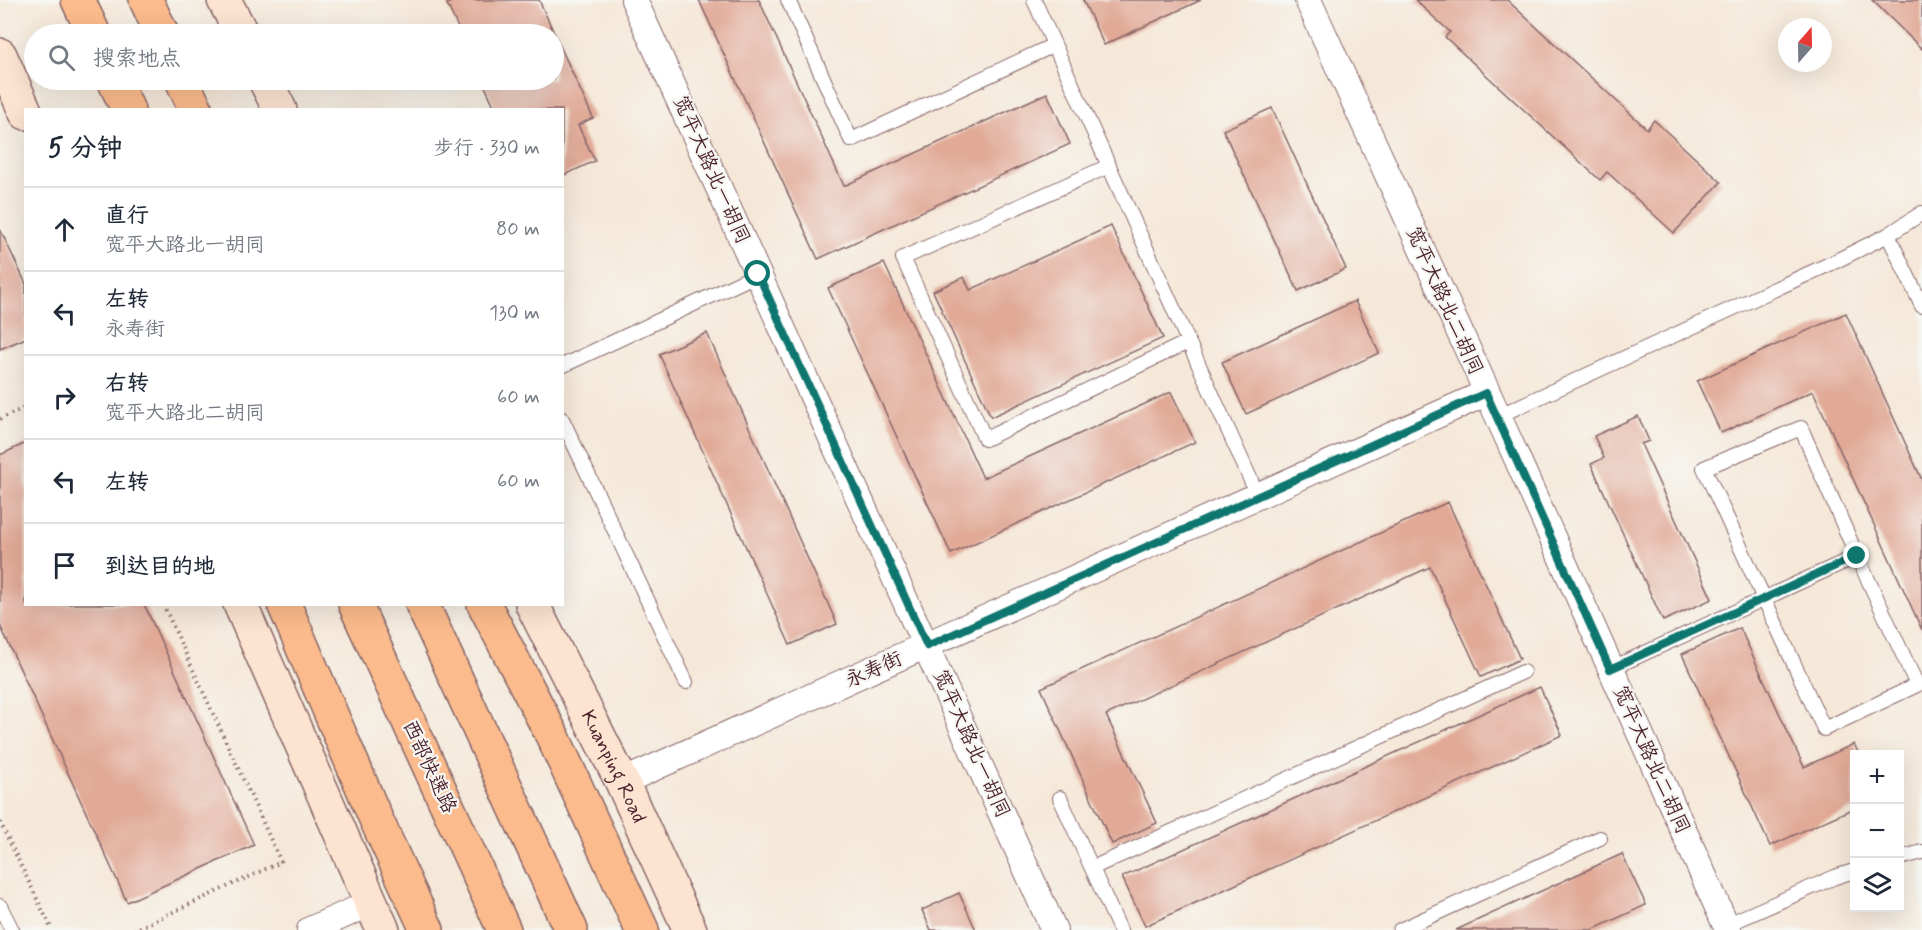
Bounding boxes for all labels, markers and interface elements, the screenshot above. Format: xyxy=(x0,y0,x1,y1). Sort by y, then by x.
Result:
north arrow xyxy=(1778,18,1832,72)
search box xyxy=(24,24,564,90)
icon: search xyxy=(45,41,78,74)
text: 搜索地点 xyxy=(93,45,181,73)
street label: 宽平大路北一胡同 xyxy=(666,91,756,249)
text: 5 分钟 xyxy=(48,132,123,166)
text: 步行 · 330 m xyxy=(434,135,540,162)
text: 直行 xyxy=(105,202,149,230)
icon: ahead xyxy=(48,213,81,246)
text: 80 m xyxy=(496,216,540,243)
street label: 宽平大路北二胡同 xyxy=(1399,222,1489,380)
text: 宽平大路北一胡同 xyxy=(105,232,265,259)
route start xyxy=(744,260,770,286)
text: 左转 xyxy=(105,286,149,314)
icon: left xyxy=(48,297,81,330)
text: 130 m xyxy=(489,300,540,327)
text: 永寿街 xyxy=(105,316,165,343)
text: 右转 xyxy=(105,370,149,398)
icon: right xyxy=(48,381,81,414)
text: 60 m xyxy=(497,384,540,411)
text: 宽平大路北二胡同 xyxy=(105,400,265,427)
icon: left xyxy=(48,465,81,498)
text: 60 m xyxy=(497,468,540,495)
text: 左转 xyxy=(105,469,149,497)
route end xyxy=(1843,542,1869,568)
icon: arrive xyxy=(48,549,81,582)
text: 到达目的地 xyxy=(105,553,215,581)
street label: 永寿街 xyxy=(841,645,907,695)
street label: 宽平大路北一胡同 xyxy=(926,665,1016,823)
street label: 宽平大路北二胡同 xyxy=(1606,681,1696,839)
street label: Kuanping Road xyxy=(574,706,653,828)
street label: 西部快速路 xyxy=(396,716,463,819)
map controls xyxy=(1850,750,1904,912)
button: + xyxy=(1850,750,1904,804)
button: − xyxy=(1850,804,1904,858)
button: layers xyxy=(1850,858,1904,912)

